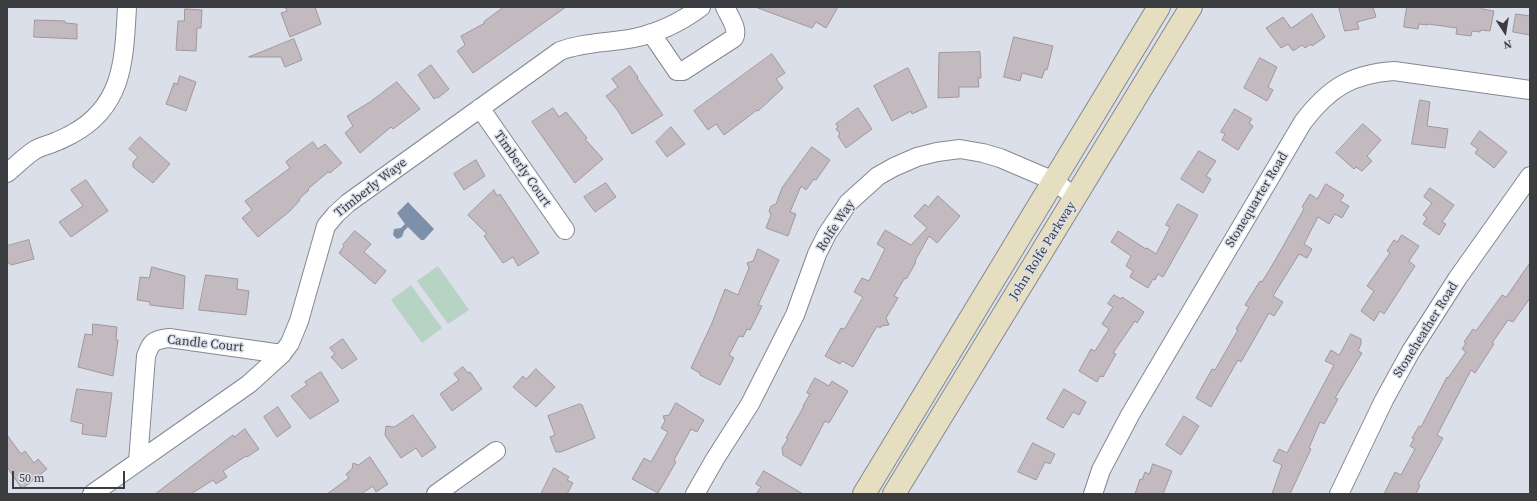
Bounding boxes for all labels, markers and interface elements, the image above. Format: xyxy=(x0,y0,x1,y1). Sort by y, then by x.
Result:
north arrow xyxy=(1485,12,1525,52)
text: N xyxy=(1502,36,1513,52)
street label: Timberly Court xyxy=(490,128,554,210)
street label: Stonequarter Road xyxy=(1222,150,1292,250)
street label: Timberly Waye xyxy=(332,155,410,221)
street label: Rolfe Way xyxy=(814,197,858,255)
street label: John Rolfe Parkway xyxy=(1006,199,1080,303)
street label: Stoneheather Road xyxy=(1390,279,1462,381)
street label: Candle Court xyxy=(166,332,244,356)
scale bar xyxy=(14,463,127,489)
text: 50 m xyxy=(19,470,45,486)

